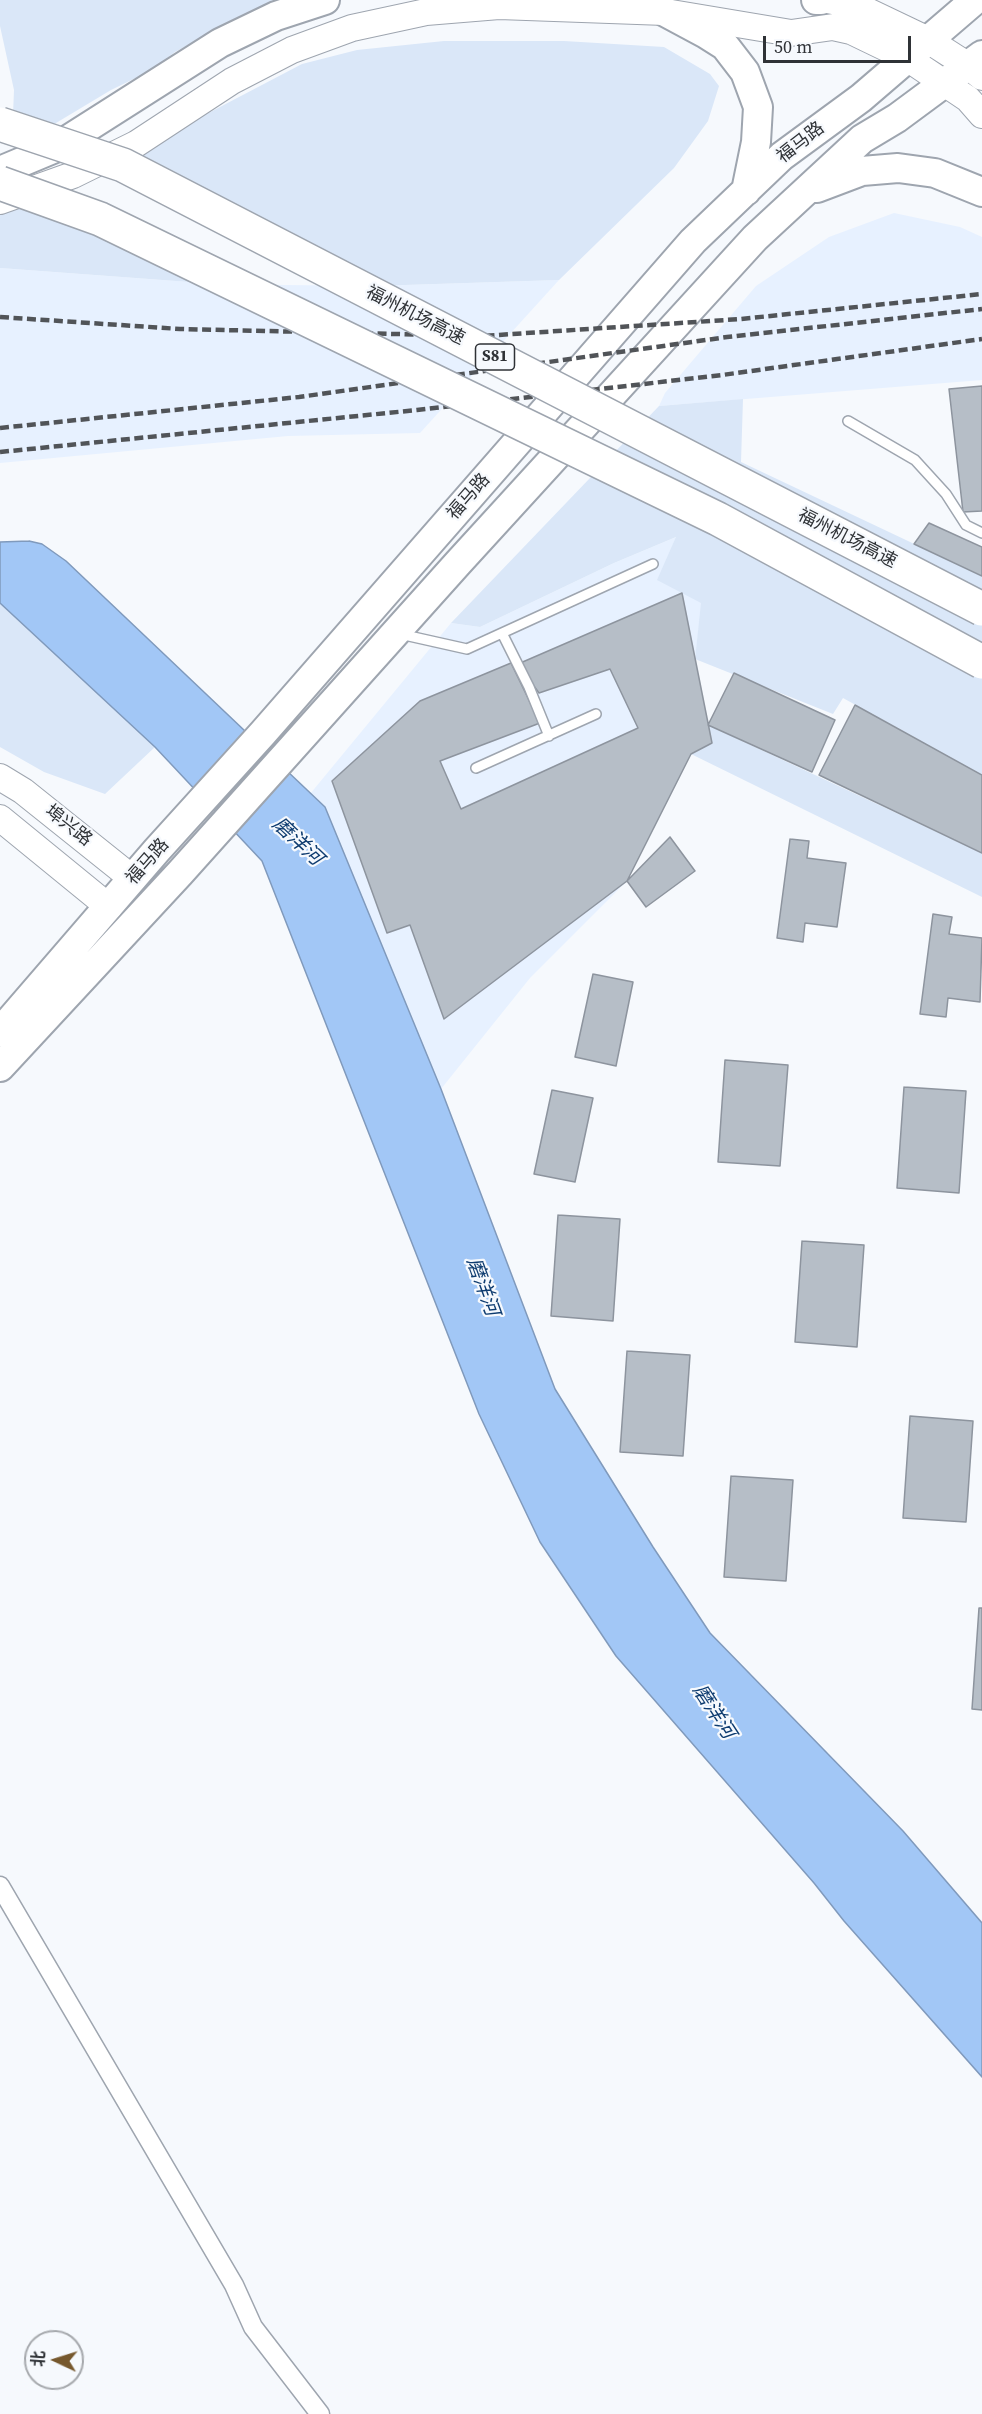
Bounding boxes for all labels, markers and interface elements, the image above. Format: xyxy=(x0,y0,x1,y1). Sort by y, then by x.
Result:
scale bar xyxy=(766,24,914,62)
text: 50 m xyxy=(774,34,812,59)
street label: 福马路 xyxy=(773,118,829,168)
street label: 福州机场高速 xyxy=(362,282,468,350)
road number: S81 xyxy=(476,344,514,370)
street label: 福马路 xyxy=(443,470,495,524)
street label: 福州机场高速 xyxy=(794,505,900,573)
street label: 埠兴路 xyxy=(40,801,96,851)
water label: 磨洋河 xyxy=(267,813,327,871)
street label: 福马路 xyxy=(122,835,174,889)
water label: 磨洋河 xyxy=(460,1255,504,1319)
water label: 磨洋河 xyxy=(687,1680,739,1744)
north arrow xyxy=(24,2330,84,2390)
text: 北 xyxy=(27,2350,50,2368)

